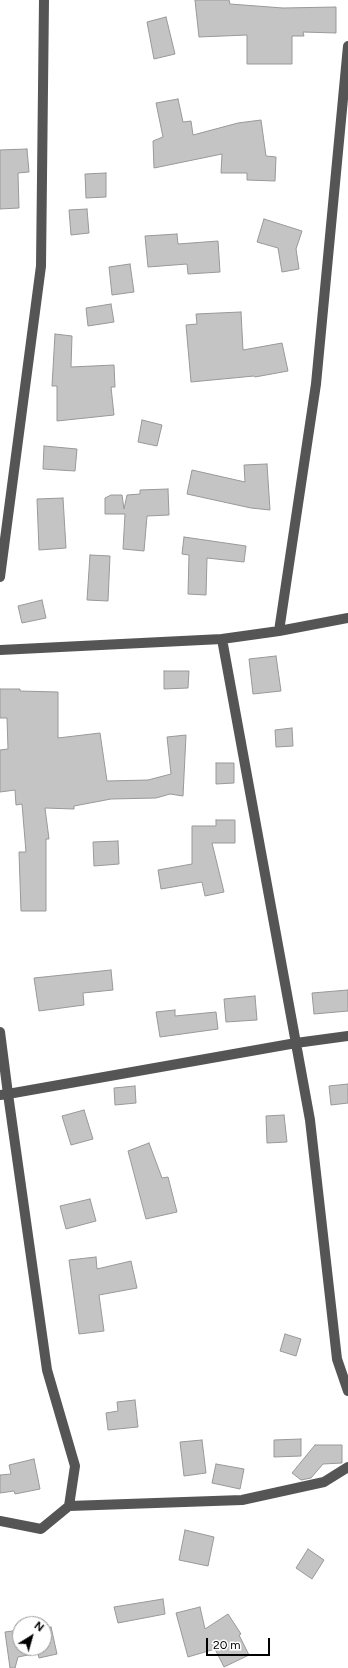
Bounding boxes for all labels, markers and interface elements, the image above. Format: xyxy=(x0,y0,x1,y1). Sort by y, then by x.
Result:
north arrow xyxy=(12,1616,52,1656)
text: N xyxy=(32,1619,46,1635)
scale bar xyxy=(208,1630,272,1656)
text: 20 m xyxy=(213,1638,241,1652)

